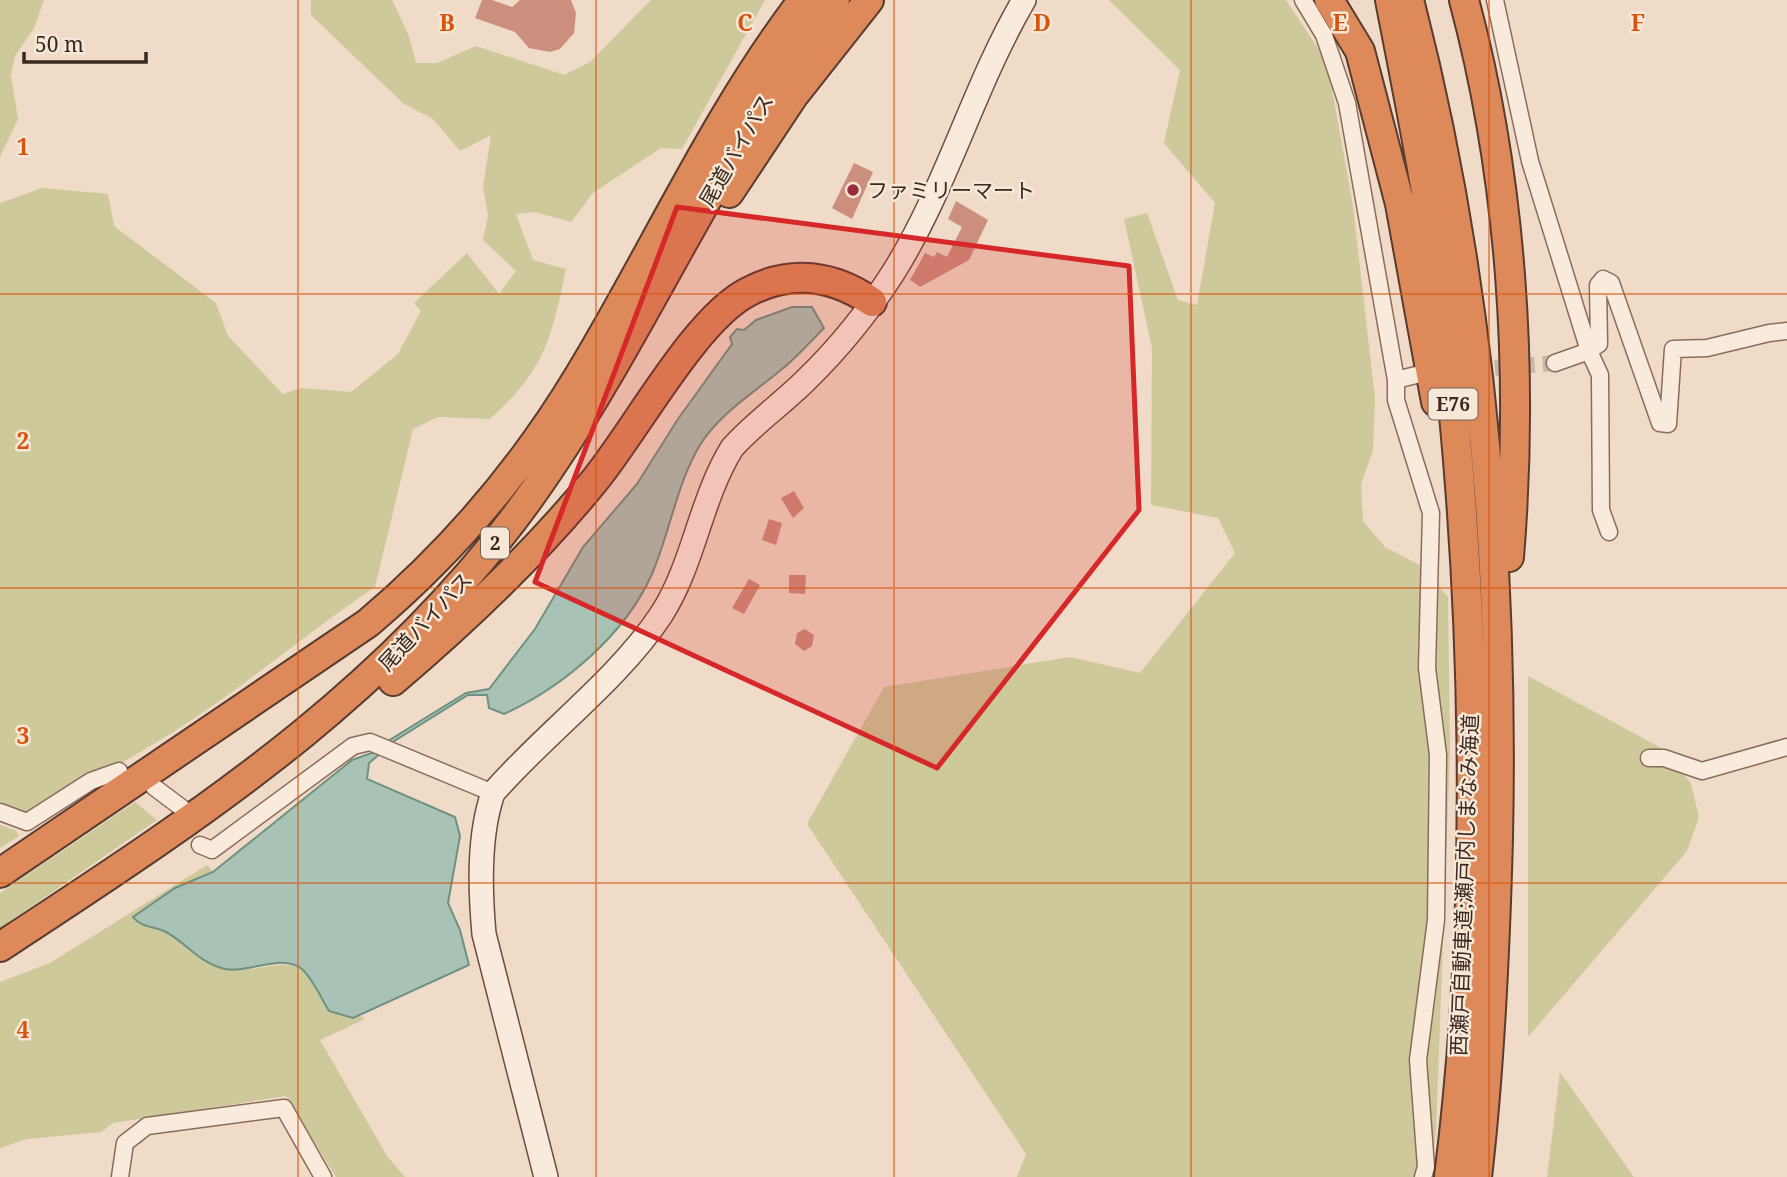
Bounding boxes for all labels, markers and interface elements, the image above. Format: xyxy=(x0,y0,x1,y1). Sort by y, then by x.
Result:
text: B xyxy=(439,6,455,38)
text: C xyxy=(737,6,753,38)
text: D xyxy=(1033,6,1051,38)
text: E xyxy=(1332,6,1348,38)
text: F xyxy=(1631,6,1645,38)
scale bar xyxy=(24,21,147,65)
text: 50 m xyxy=(35,30,84,58)
street label: 尾道バイパス xyxy=(692,89,780,211)
text: 1 xyxy=(17,130,30,162)
place label: ファミリーマート xyxy=(867,176,1035,204)
marker: ファミリーマート xyxy=(845,182,861,198)
road number: E76 xyxy=(1428,388,1478,420)
text: 2 xyxy=(17,424,30,456)
road number: 2 xyxy=(481,528,509,558)
street label: 尾道バイパス xyxy=(372,566,478,676)
street label: 西瀬戸自動車道;瀬戸内しまなみ海道 xyxy=(1444,714,1484,1056)
text: 3 xyxy=(17,719,30,751)
text: 4 xyxy=(17,1013,30,1045)

